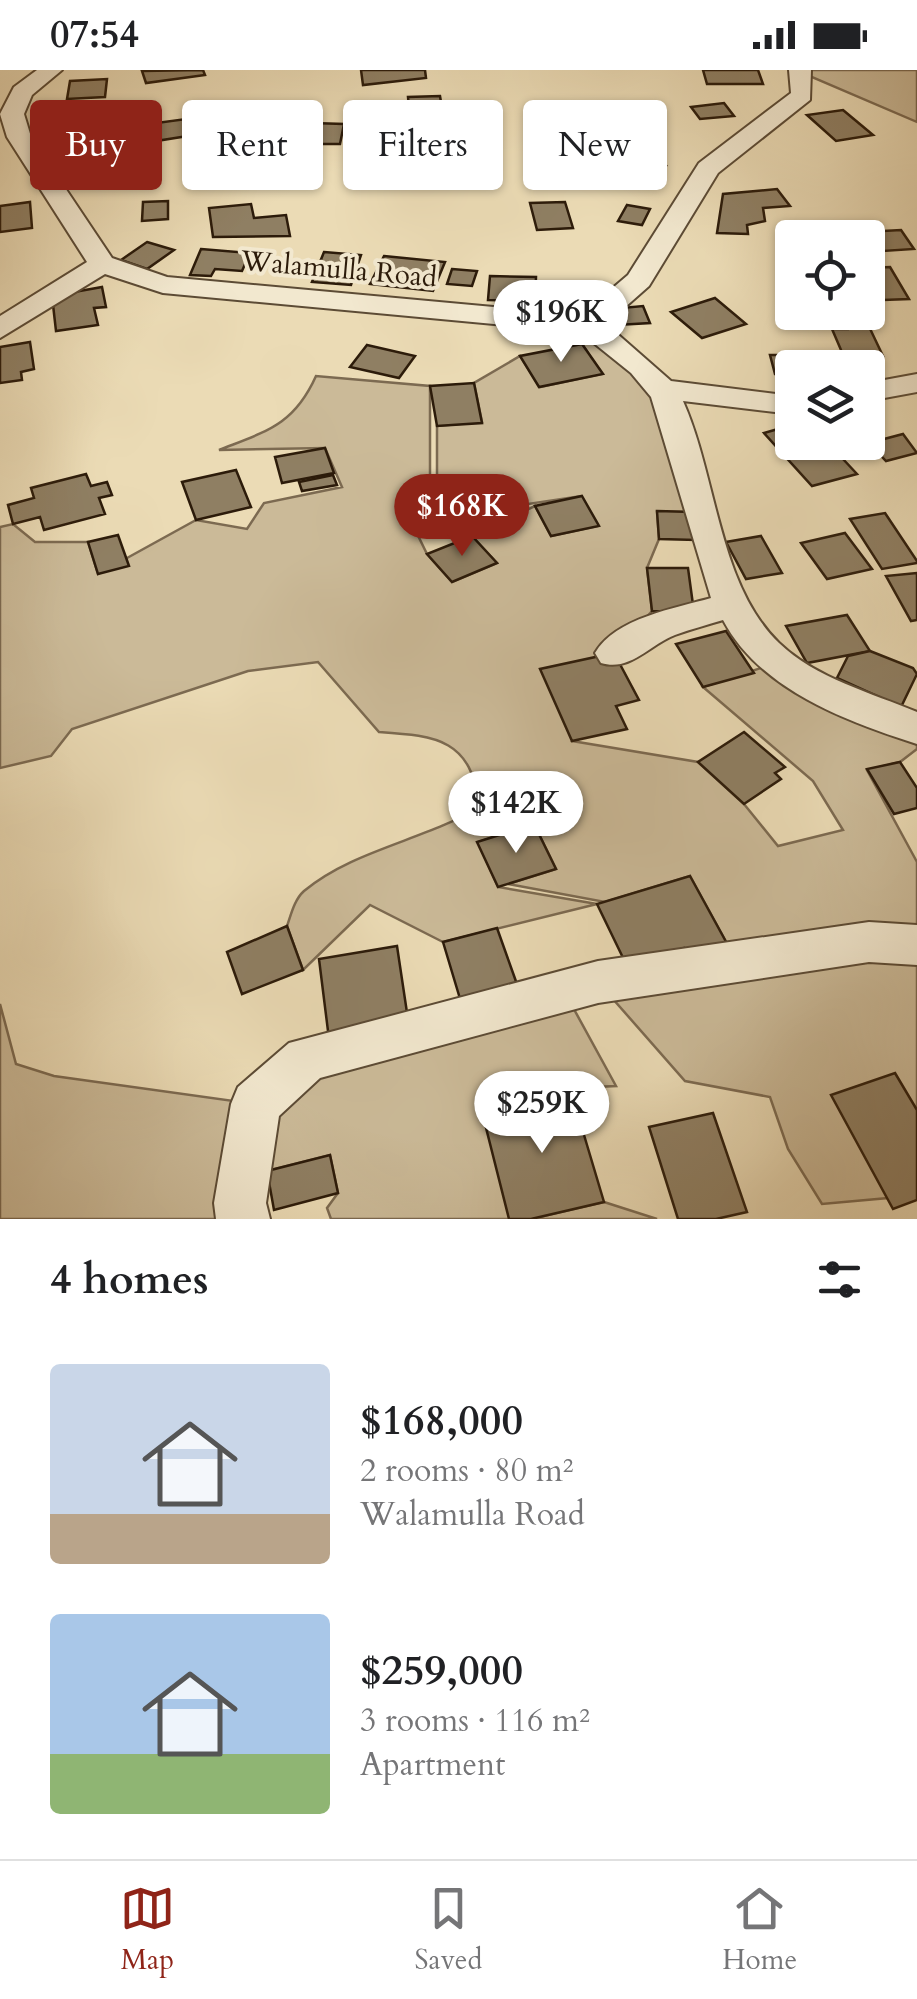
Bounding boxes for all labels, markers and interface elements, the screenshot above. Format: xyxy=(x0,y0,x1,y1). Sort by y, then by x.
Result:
text: 07:54 xyxy=(50,9,139,61)
chip: Buy xyxy=(30,100,162,190)
chip: Rent xyxy=(182,100,323,190)
chip: Filters xyxy=(343,100,503,190)
chip: New xyxy=(523,100,667,190)
map controls xyxy=(775,220,885,460)
button: locate xyxy=(775,220,885,330)
street label: Walamulla Road xyxy=(238,241,439,297)
pin: $196K xyxy=(491,280,631,365)
text: $196K xyxy=(515,290,607,334)
button: layers xyxy=(775,350,885,460)
pin: $168K xyxy=(392,474,532,559)
text: $168K xyxy=(416,484,508,528)
pin: $142K xyxy=(446,771,586,856)
text: $142K xyxy=(470,781,562,825)
pin: $259K xyxy=(472,1071,612,1156)
text: $259K xyxy=(496,1081,588,1125)
text: 4 homes xyxy=(50,1251,208,1308)
icon: filters xyxy=(812,1252,867,1307)
text: $168,000 xyxy=(360,1392,523,1449)
icon: home xyxy=(130,1404,250,1524)
text: 2 rooms · 80 m² xyxy=(360,1449,573,1493)
text: Walamulla Road xyxy=(360,1493,585,1537)
text: $259,000 xyxy=(360,1642,523,1699)
icon: home xyxy=(130,1654,250,1774)
text: 3 rooms · 116 m² xyxy=(360,1699,590,1743)
text: Apartment xyxy=(360,1743,505,1787)
tab: Map xyxy=(120,1881,175,1979)
tab: Saved xyxy=(415,1881,482,1979)
tab: Home xyxy=(722,1881,797,1979)

